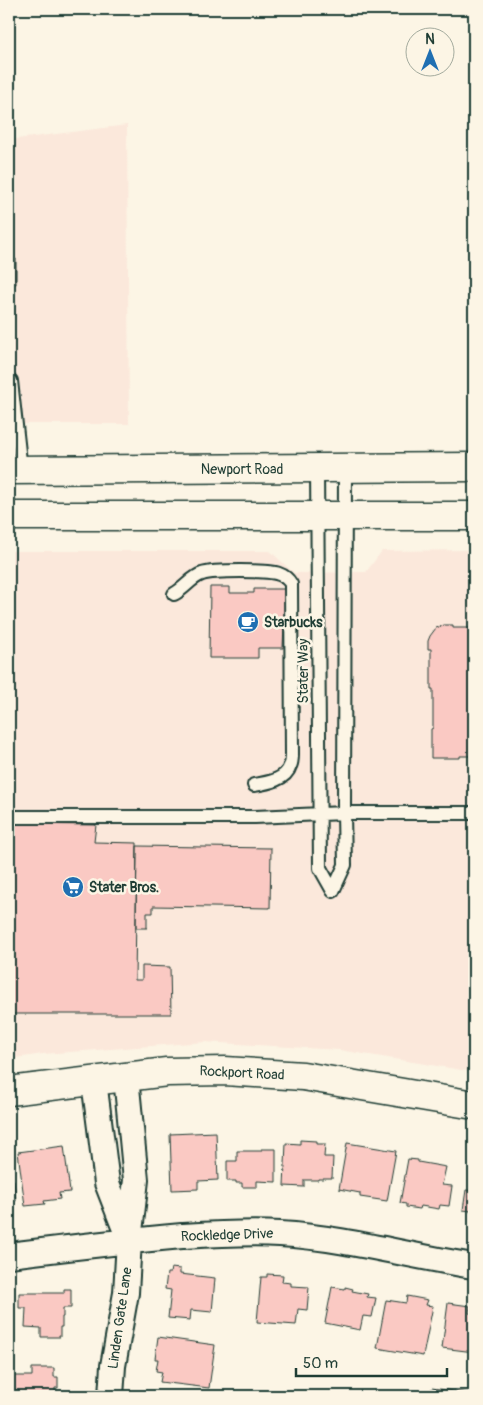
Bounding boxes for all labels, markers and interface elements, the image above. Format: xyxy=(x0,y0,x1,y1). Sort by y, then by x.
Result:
north arrow xyxy=(406,28,456,78)
text: N xyxy=(425,31,435,48)
street label: Newport Road xyxy=(201,461,283,478)
cafe icon: Starbucks xyxy=(236,610,260,634)
place label: Starbucks xyxy=(264,614,323,631)
street label: Stater Way xyxy=(295,639,312,703)
supermarket icon: Stater Bros. xyxy=(61,875,85,899)
place label: Stater Bros. xyxy=(89,879,159,896)
street label: Rockport Road xyxy=(199,1062,285,1084)
street label: Rockledge Drive xyxy=(181,1225,274,1245)
street label: Linden Gate Lane xyxy=(104,1266,136,1370)
scale bar xyxy=(296,1345,447,1377)
text: 50 m xyxy=(303,1354,338,1373)

